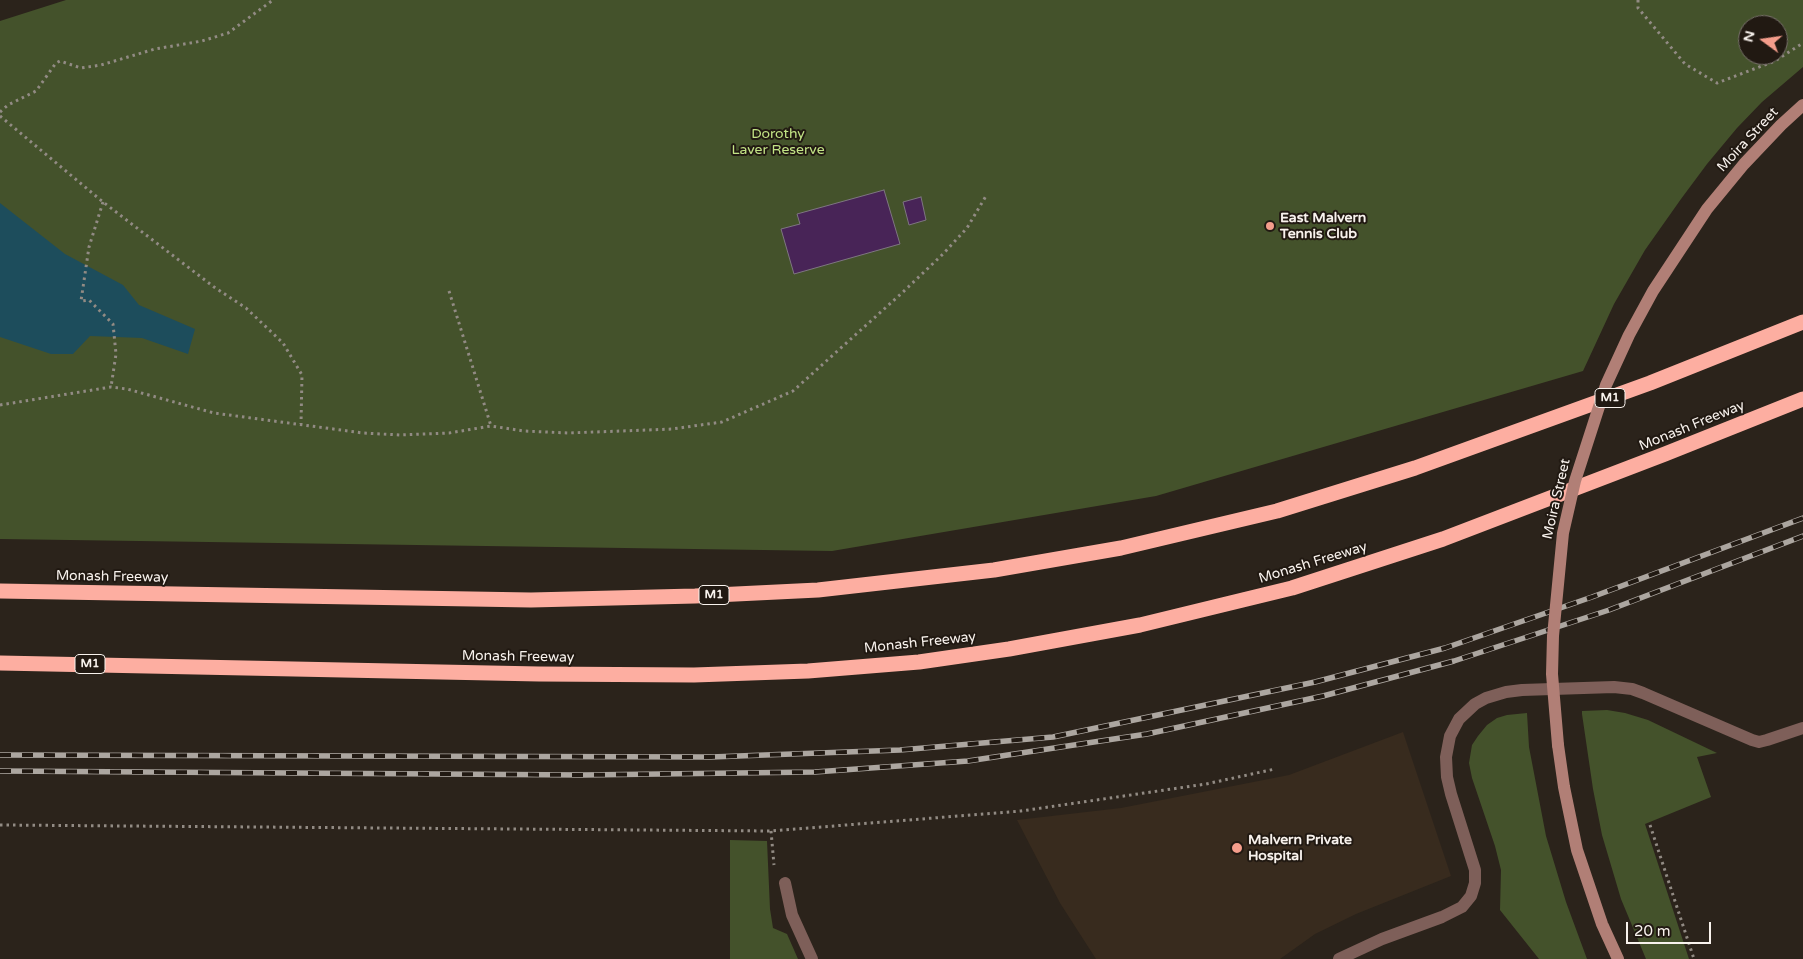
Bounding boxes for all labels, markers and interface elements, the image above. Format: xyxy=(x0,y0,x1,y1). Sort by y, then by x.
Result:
north arrow xyxy=(1738,15,1788,65)
text: N xyxy=(1739,29,1759,44)
street label: Moira Street xyxy=(1714,104,1782,176)
park label: Dorothy Laver Reserve xyxy=(731,126,825,158)
place label: East Malvern Tennis Club xyxy=(1280,210,1366,242)
marker: East Malvern Tennis Club xyxy=(1264,220,1276,232)
road number: M1 xyxy=(1595,388,1625,408)
street label: Monash Freeway xyxy=(1637,397,1747,455)
street label: Moira Street xyxy=(1540,457,1574,541)
street label: Monash Freeway xyxy=(1257,539,1369,587)
street label: Monash Freeway xyxy=(56,568,168,586)
road number: M1 xyxy=(699,586,729,604)
street label: Monash Freeway xyxy=(863,629,977,657)
street label: Monash Freeway xyxy=(462,648,574,666)
road number: M1 xyxy=(75,654,105,674)
place label: Malvern Private Hospital xyxy=(1248,832,1352,864)
marker: Malvern Private Hospital xyxy=(1230,841,1244,855)
scale bar xyxy=(1628,912,1713,944)
text: 20 m xyxy=(1634,922,1671,940)

